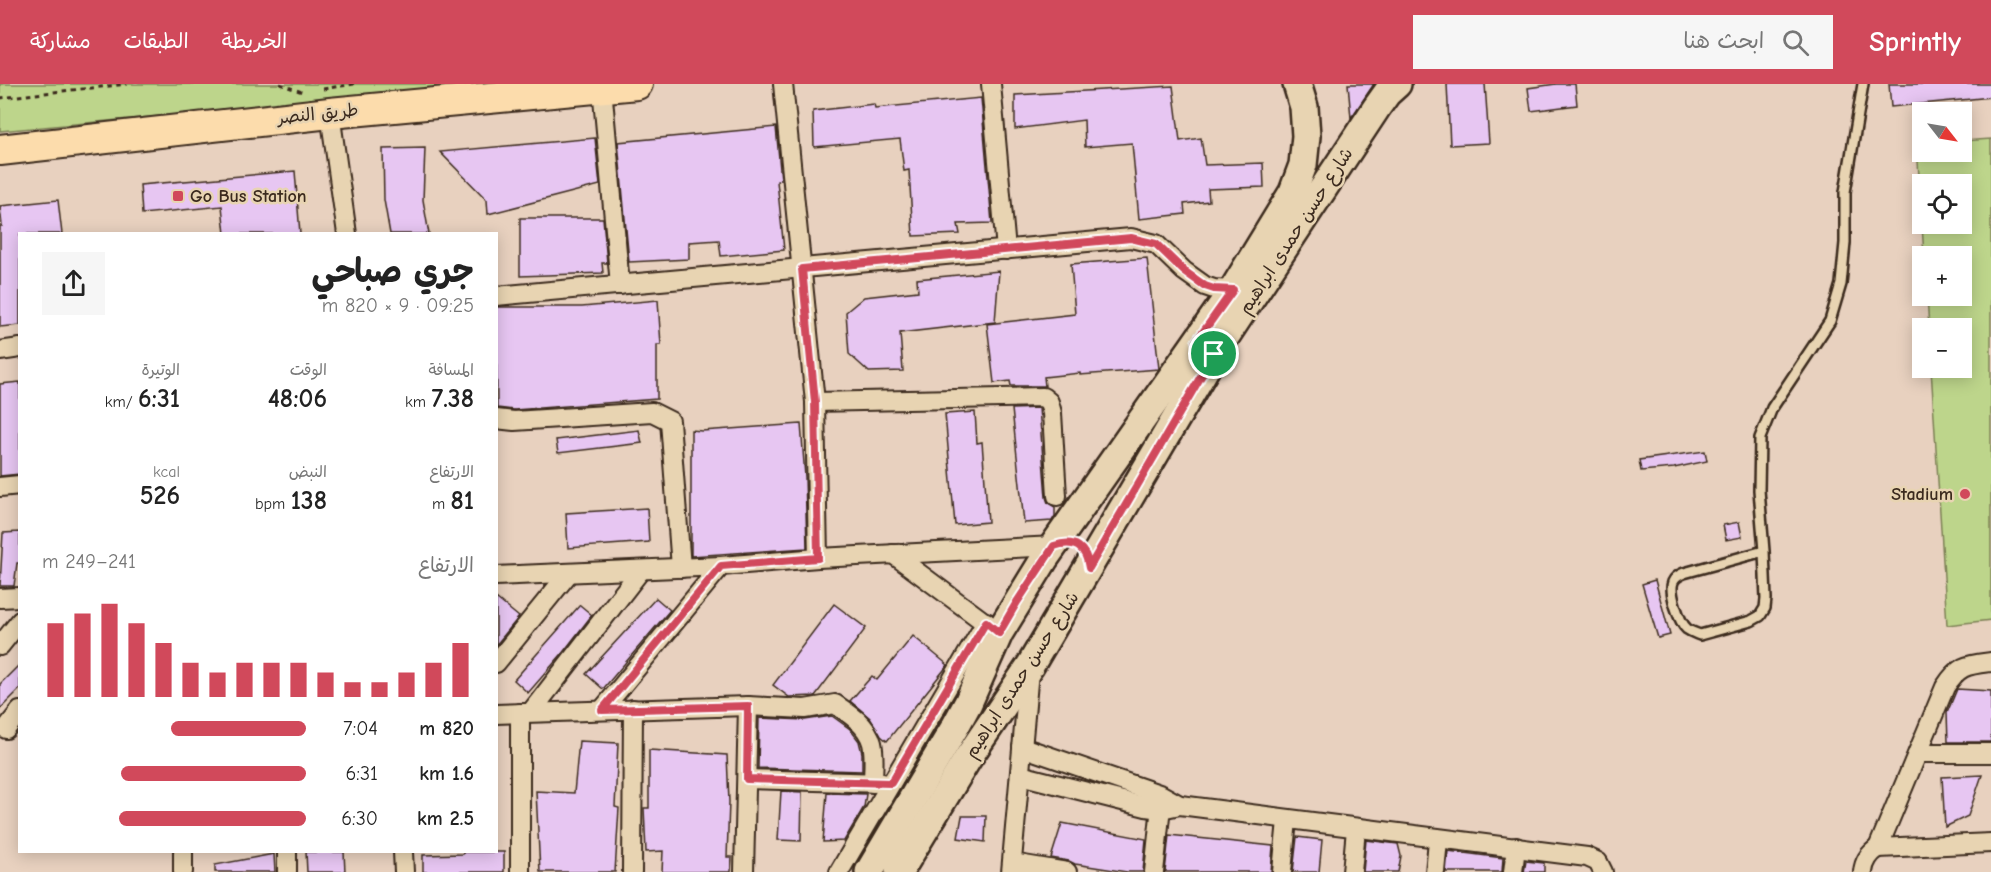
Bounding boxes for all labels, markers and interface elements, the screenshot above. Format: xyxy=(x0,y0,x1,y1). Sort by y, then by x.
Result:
search box xyxy=(1413,15,1833,69)
icon: search xyxy=(1779,26,1812,59)
text: Sprintly xyxy=(1869,26,1961,58)
text: ابحث هنا xyxy=(1683,28,1764,54)
text: مشاركة xyxy=(30,29,91,53)
text: الطبقات xyxy=(124,29,189,53)
text: الخريطة xyxy=(222,29,287,53)
street label: طريق النصر xyxy=(274,99,360,129)
north arrow xyxy=(1912,102,1972,162)
map controls xyxy=(1912,102,1972,378)
street label: شارع حسن حمدى ابراهيم xyxy=(1234,144,1360,320)
button: locate xyxy=(1912,174,1972,234)
place label: Go Bus Station xyxy=(190,186,307,207)
marker: Go Bus Station xyxy=(171,189,185,203)
button: + xyxy=(1912,246,1972,306)
button: share xyxy=(42,252,105,315)
text: جري صباحي xyxy=(312,252,474,290)
text: 09:25 · 9 × 820 m xyxy=(322,294,474,317)
button: − xyxy=(1912,318,1972,378)
pin xyxy=(1188,328,1239,379)
icon: arrive xyxy=(1197,337,1230,370)
text: الوتيرة xyxy=(141,361,180,379)
text: الوقت xyxy=(290,361,327,379)
text: المسافة xyxy=(428,361,474,379)
text: 6:31 xyxy=(138,384,180,414)
text: 48:06 xyxy=(268,384,327,414)
text: 7.38 xyxy=(431,384,474,414)
text: /km xyxy=(105,393,138,411)
text: km xyxy=(405,393,431,411)
text: kcal xyxy=(153,463,180,481)
text: النبض xyxy=(289,463,327,481)
text: الارتفاع xyxy=(429,463,474,481)
text: 526 xyxy=(140,481,180,511)
place label: Stadium xyxy=(1891,484,1953,505)
text: 138 xyxy=(291,486,327,516)
text: 81 xyxy=(450,486,474,516)
marker: Stadium xyxy=(1958,487,1972,501)
text: bpm xyxy=(255,495,291,513)
text: m xyxy=(432,495,450,513)
text: 241–249 m xyxy=(42,550,136,573)
text: الارتفاع xyxy=(418,554,474,577)
street label: شارع حسن حمدى ابراهيم xyxy=(960,588,1086,764)
text: 7:04 xyxy=(343,717,378,740)
text: 820 m xyxy=(419,717,474,740)
text: 6:31 xyxy=(346,762,378,785)
text: 1.6 km xyxy=(419,762,474,785)
text: 6:30 xyxy=(341,807,378,830)
text: 2.5 km xyxy=(417,807,474,830)

